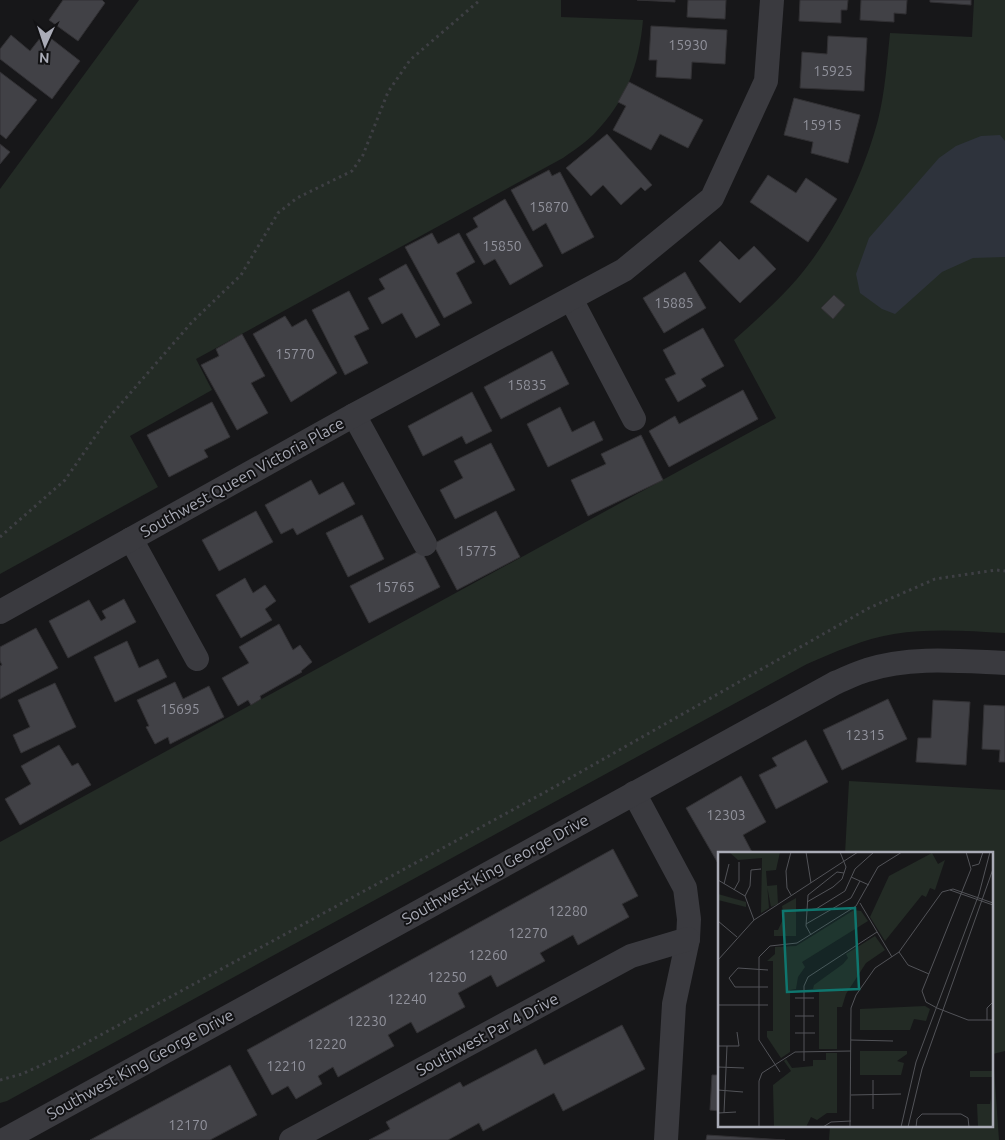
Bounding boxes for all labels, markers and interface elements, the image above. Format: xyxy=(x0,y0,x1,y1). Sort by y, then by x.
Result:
north arrow xyxy=(20,20,70,70)
house number: 15930 xyxy=(668,37,708,53)
text: N xyxy=(39,50,50,66)
house number: 15925 xyxy=(813,63,853,79)
house number: 15915 xyxy=(802,117,842,133)
house number: 15870 xyxy=(529,199,569,215)
house number: 15850 xyxy=(482,238,522,254)
house number: 15885 xyxy=(654,295,694,311)
house number: 15770 xyxy=(275,346,315,362)
house number: 15835 xyxy=(507,377,547,393)
street label: Southwest Queen Victoria Place xyxy=(137,413,347,541)
house number: 15775 xyxy=(457,543,497,559)
house number: 15765 xyxy=(375,579,415,595)
house number: 15695 xyxy=(160,701,200,717)
house number: 12315 xyxy=(845,727,885,743)
house number: 12303 xyxy=(706,807,746,823)
street label: Southwest King George Drive xyxy=(398,810,592,928)
inset map xyxy=(718,852,992,1128)
house number: 12280 xyxy=(548,903,588,919)
house number: 12270 xyxy=(508,925,548,941)
house number: 12260 xyxy=(468,947,508,963)
house number: 12250 xyxy=(427,969,467,985)
street label: Southwest Par 4 Drive xyxy=(413,989,561,1079)
house number: 12240 xyxy=(387,991,427,1007)
street label: Southwest King George Drive xyxy=(43,1005,237,1123)
house number: 12230 xyxy=(347,1013,387,1029)
house number: 12220 xyxy=(307,1036,347,1052)
house number: 12210 xyxy=(266,1058,306,1074)
house number: 12170 xyxy=(168,1117,208,1133)

